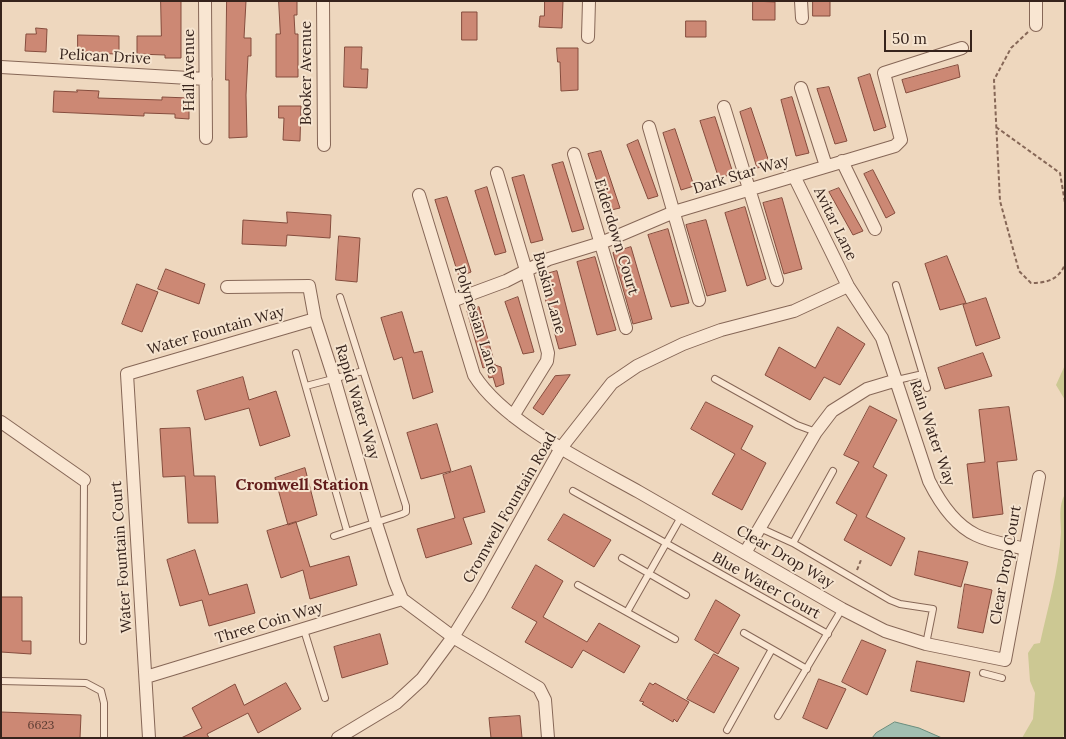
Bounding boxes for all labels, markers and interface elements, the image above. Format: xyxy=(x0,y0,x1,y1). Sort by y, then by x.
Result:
scale bar xyxy=(886,20,974,52)
street label: Booker Avenue xyxy=(298,21,316,125)
street label: Hall Avenue xyxy=(181,29,199,111)
text: 50 m xyxy=(892,29,927,48)
street label: Pelican Drive xyxy=(59,46,151,68)
street label: Dark Star Way xyxy=(691,152,791,198)
street label: Eiderdown Court xyxy=(590,177,642,297)
street label: Avitar Lane xyxy=(810,185,860,263)
street label: Buskin Lane xyxy=(529,250,569,336)
street label: Polynesian Lane xyxy=(450,264,502,376)
street label: Water Fountain Way xyxy=(145,303,287,359)
street label: Rapid Water Way xyxy=(331,342,383,462)
street label: Rain Water Way xyxy=(905,378,959,488)
street label: Cromwell Fountain Road xyxy=(459,429,561,587)
district label: Cromwell Station xyxy=(235,475,369,495)
street label: Water Fountain Court xyxy=(108,480,136,634)
street label: Clear Drop Court xyxy=(987,504,1025,626)
street label: Clear Drop Way xyxy=(733,522,837,592)
street label: Blue Water Court xyxy=(709,549,823,623)
street label: Three Coin Way xyxy=(213,598,325,648)
house number: 6623 xyxy=(28,719,54,733)

